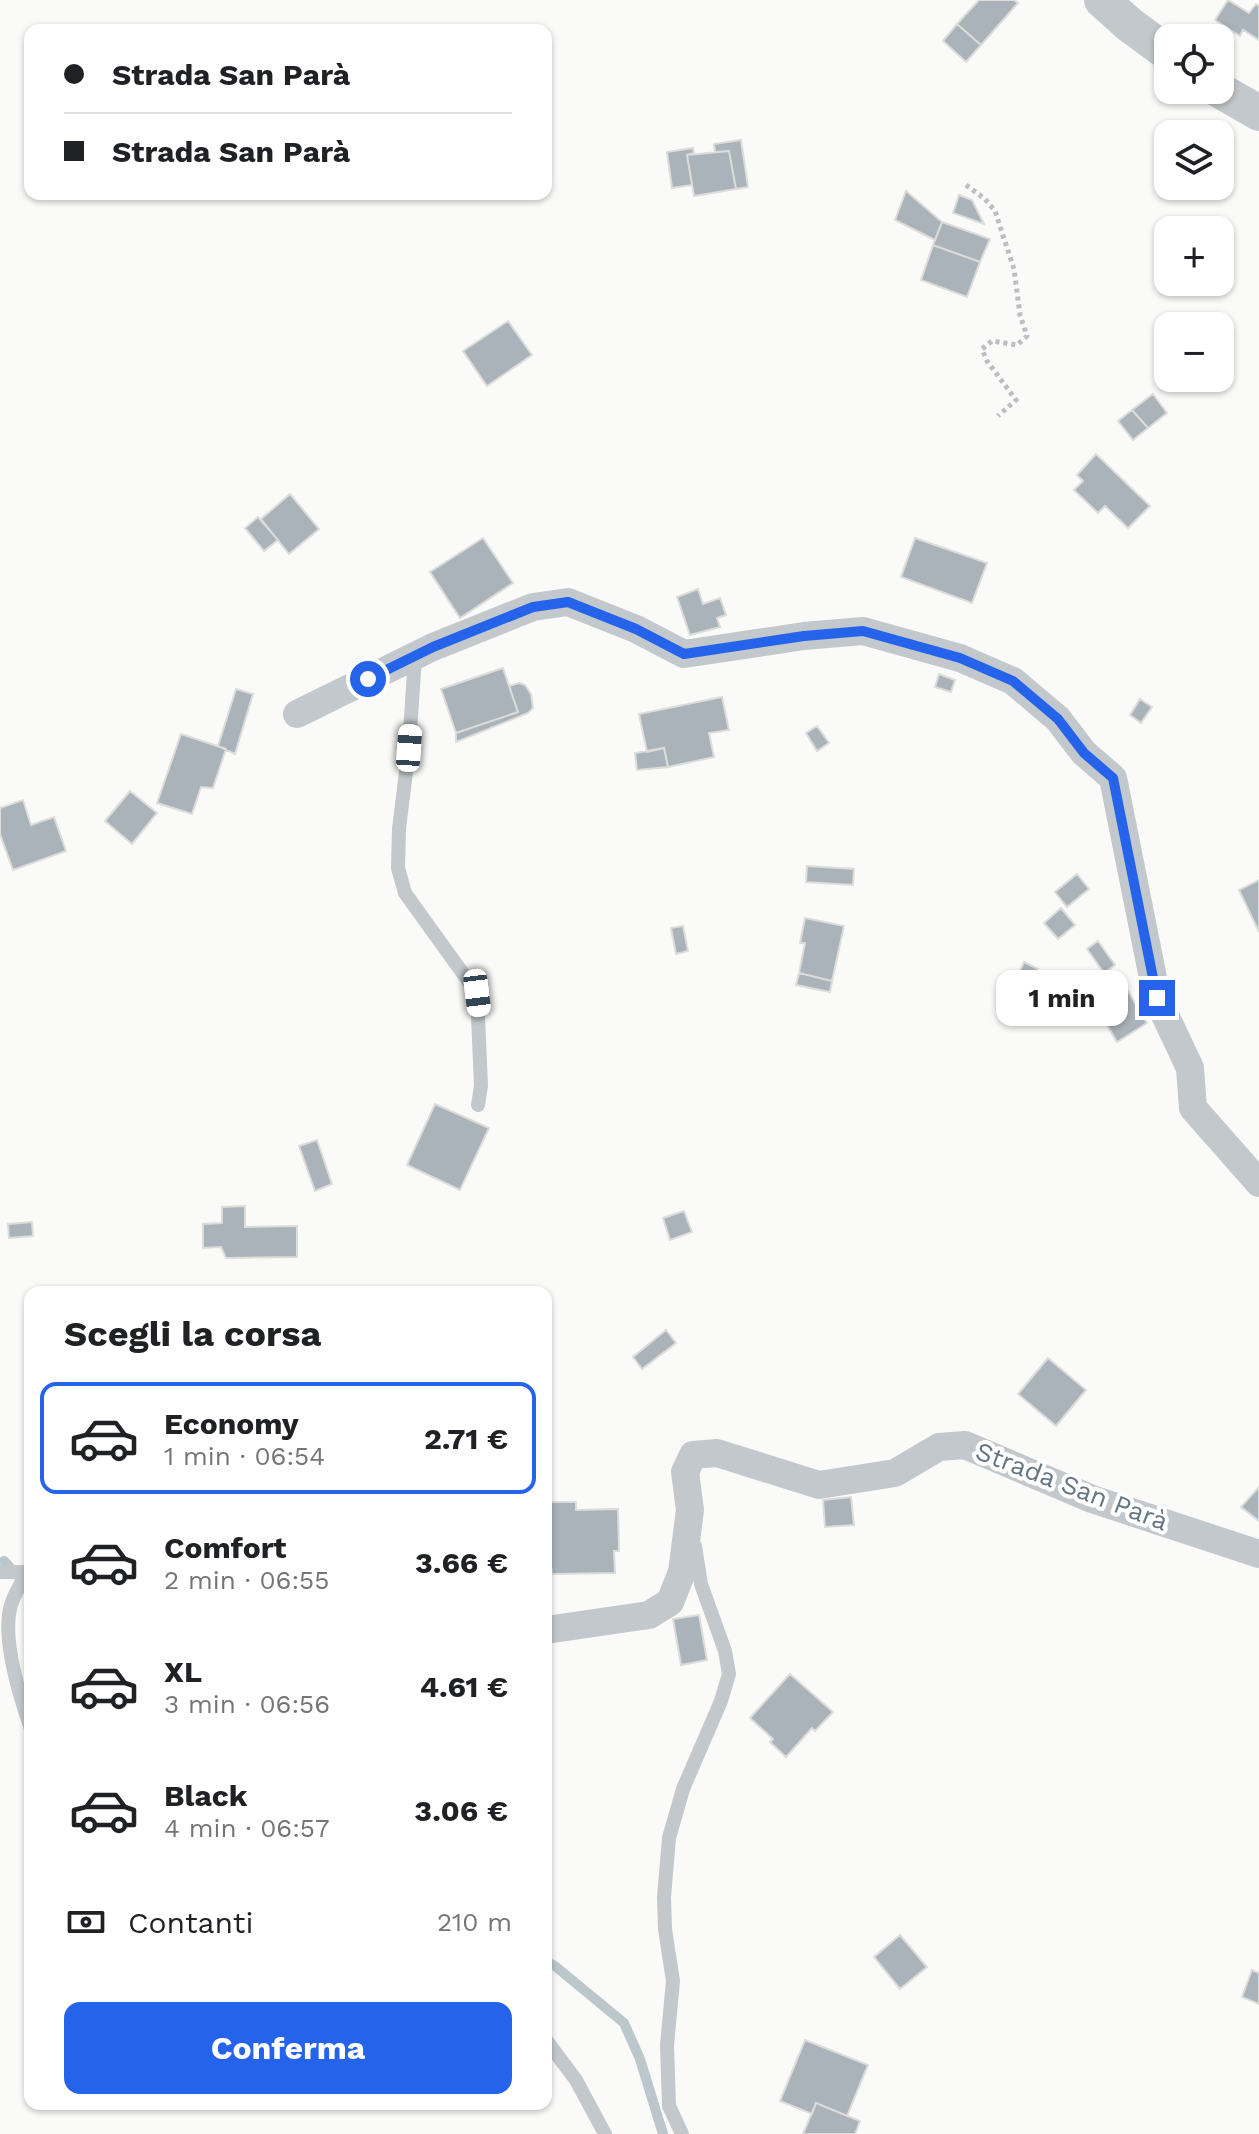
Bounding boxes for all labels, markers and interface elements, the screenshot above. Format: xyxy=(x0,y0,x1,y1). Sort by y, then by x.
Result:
map controls xyxy=(1154,24,1234,392)
button: locate xyxy=(1154,24,1234,104)
text: Strada San Parà xyxy=(112,57,350,92)
button: layers xyxy=(1154,120,1234,200)
text: Strada San Parà xyxy=(112,134,350,169)
button: + xyxy=(1154,216,1234,296)
button: − xyxy=(1154,312,1234,392)
route start xyxy=(350,661,386,697)
car xyxy=(395,723,423,773)
car xyxy=(462,968,492,1018)
callout: 1 min xyxy=(997,970,1129,1026)
route end xyxy=(1139,980,1175,1016)
text: 1 min xyxy=(1029,983,1095,1013)
text: Scegli la corsa xyxy=(64,1313,321,1355)
icon: car xyxy=(68,1402,140,1474)
text: Economy xyxy=(164,1406,299,1441)
text: 2.71 € xyxy=(424,1421,508,1456)
street label: Strada San Parà xyxy=(972,1436,1173,1537)
text: 1 min · 06:54 xyxy=(164,1441,325,1471)
icon: car xyxy=(68,1526,140,1598)
text: Comfort xyxy=(164,1530,286,1565)
text: 3.66 € xyxy=(415,1545,508,1580)
text: 2 min · 06:55 xyxy=(164,1565,329,1595)
icon: car xyxy=(68,1650,140,1722)
text: XL xyxy=(164,1654,202,1689)
text: 4.61 € xyxy=(420,1669,508,1704)
text: 3 min · 06:56 xyxy=(164,1689,330,1719)
icon: car xyxy=(68,1774,140,1846)
text: Black xyxy=(164,1778,248,1813)
text: 3.06 € xyxy=(414,1793,508,1828)
text: 4 min · 06:57 xyxy=(164,1813,330,1843)
icon: cash xyxy=(64,1900,108,1944)
text: Contanti xyxy=(128,1905,253,1940)
text: 210 m xyxy=(437,1907,512,1937)
button: Conferma xyxy=(64,2002,512,2094)

